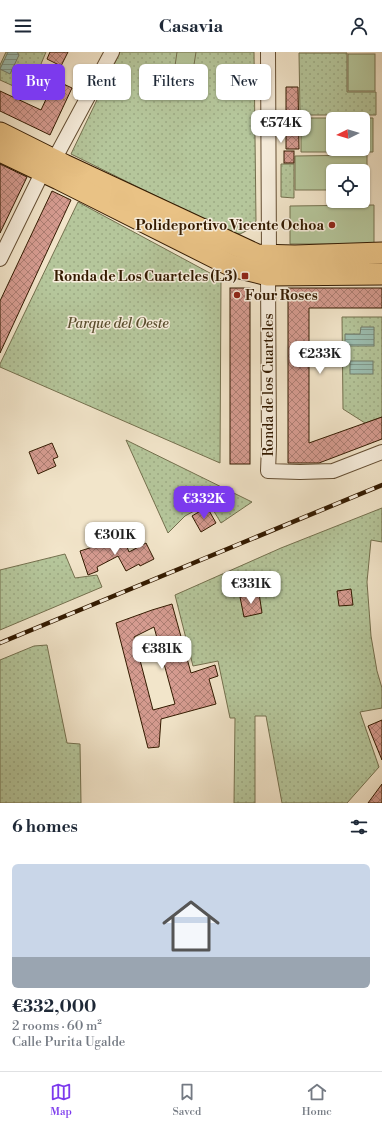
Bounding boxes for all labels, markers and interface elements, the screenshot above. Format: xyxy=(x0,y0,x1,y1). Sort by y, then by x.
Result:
icon: menu xyxy=(12,15,34,37)
text: Casavia xyxy=(159,15,223,38)
icon: person xyxy=(348,15,370,37)
chip: Buy xyxy=(12,64,65,100)
chip: Rent xyxy=(73,64,131,100)
chip: Filters xyxy=(139,64,208,100)
chip: New xyxy=(216,64,271,100)
pin: €574K xyxy=(253,110,309,144)
north arrow xyxy=(326,112,370,156)
map controls xyxy=(326,112,370,208)
text: €574K xyxy=(260,115,302,131)
button: locate xyxy=(326,164,370,208)
place label: Polideportivo Vicente Ochoa xyxy=(136,217,324,235)
marker: Polideportivo Vicente Ochoa xyxy=(327,220,337,230)
place label: Ronda de Los Cuarteles (L3) xyxy=(54,268,237,286)
marker: Ronda de Los Cuarteles (L3) xyxy=(240,271,250,281)
place label: Four Roses xyxy=(245,287,318,305)
marker: Four Roses xyxy=(232,290,242,300)
street label: Ronda de los Cuarteles xyxy=(260,313,278,457)
park label: Parque del Oeste xyxy=(66,315,169,333)
pin: €233K xyxy=(292,341,348,375)
text: €233K xyxy=(299,346,341,362)
pin: €332K xyxy=(176,486,232,520)
text: €332K xyxy=(183,491,225,507)
pin: €301K xyxy=(87,522,143,556)
text: €301K xyxy=(94,527,136,543)
pin: €331K xyxy=(223,571,279,605)
text: €331K xyxy=(231,576,271,592)
pin: €381K xyxy=(134,636,190,670)
text: €381K xyxy=(141,641,183,657)
text: 6 homes xyxy=(12,816,78,838)
icon: filters xyxy=(348,816,370,838)
icon: home xyxy=(155,890,227,962)
text: €332,000 xyxy=(12,996,96,1018)
text: 2 rooms · 60 m² xyxy=(12,1018,102,1034)
text: Calle Purita Ugalde xyxy=(12,1034,125,1050)
tab: Map xyxy=(50,1081,72,1119)
tab: Saved xyxy=(172,1081,201,1119)
tab: Home xyxy=(302,1081,332,1119)

